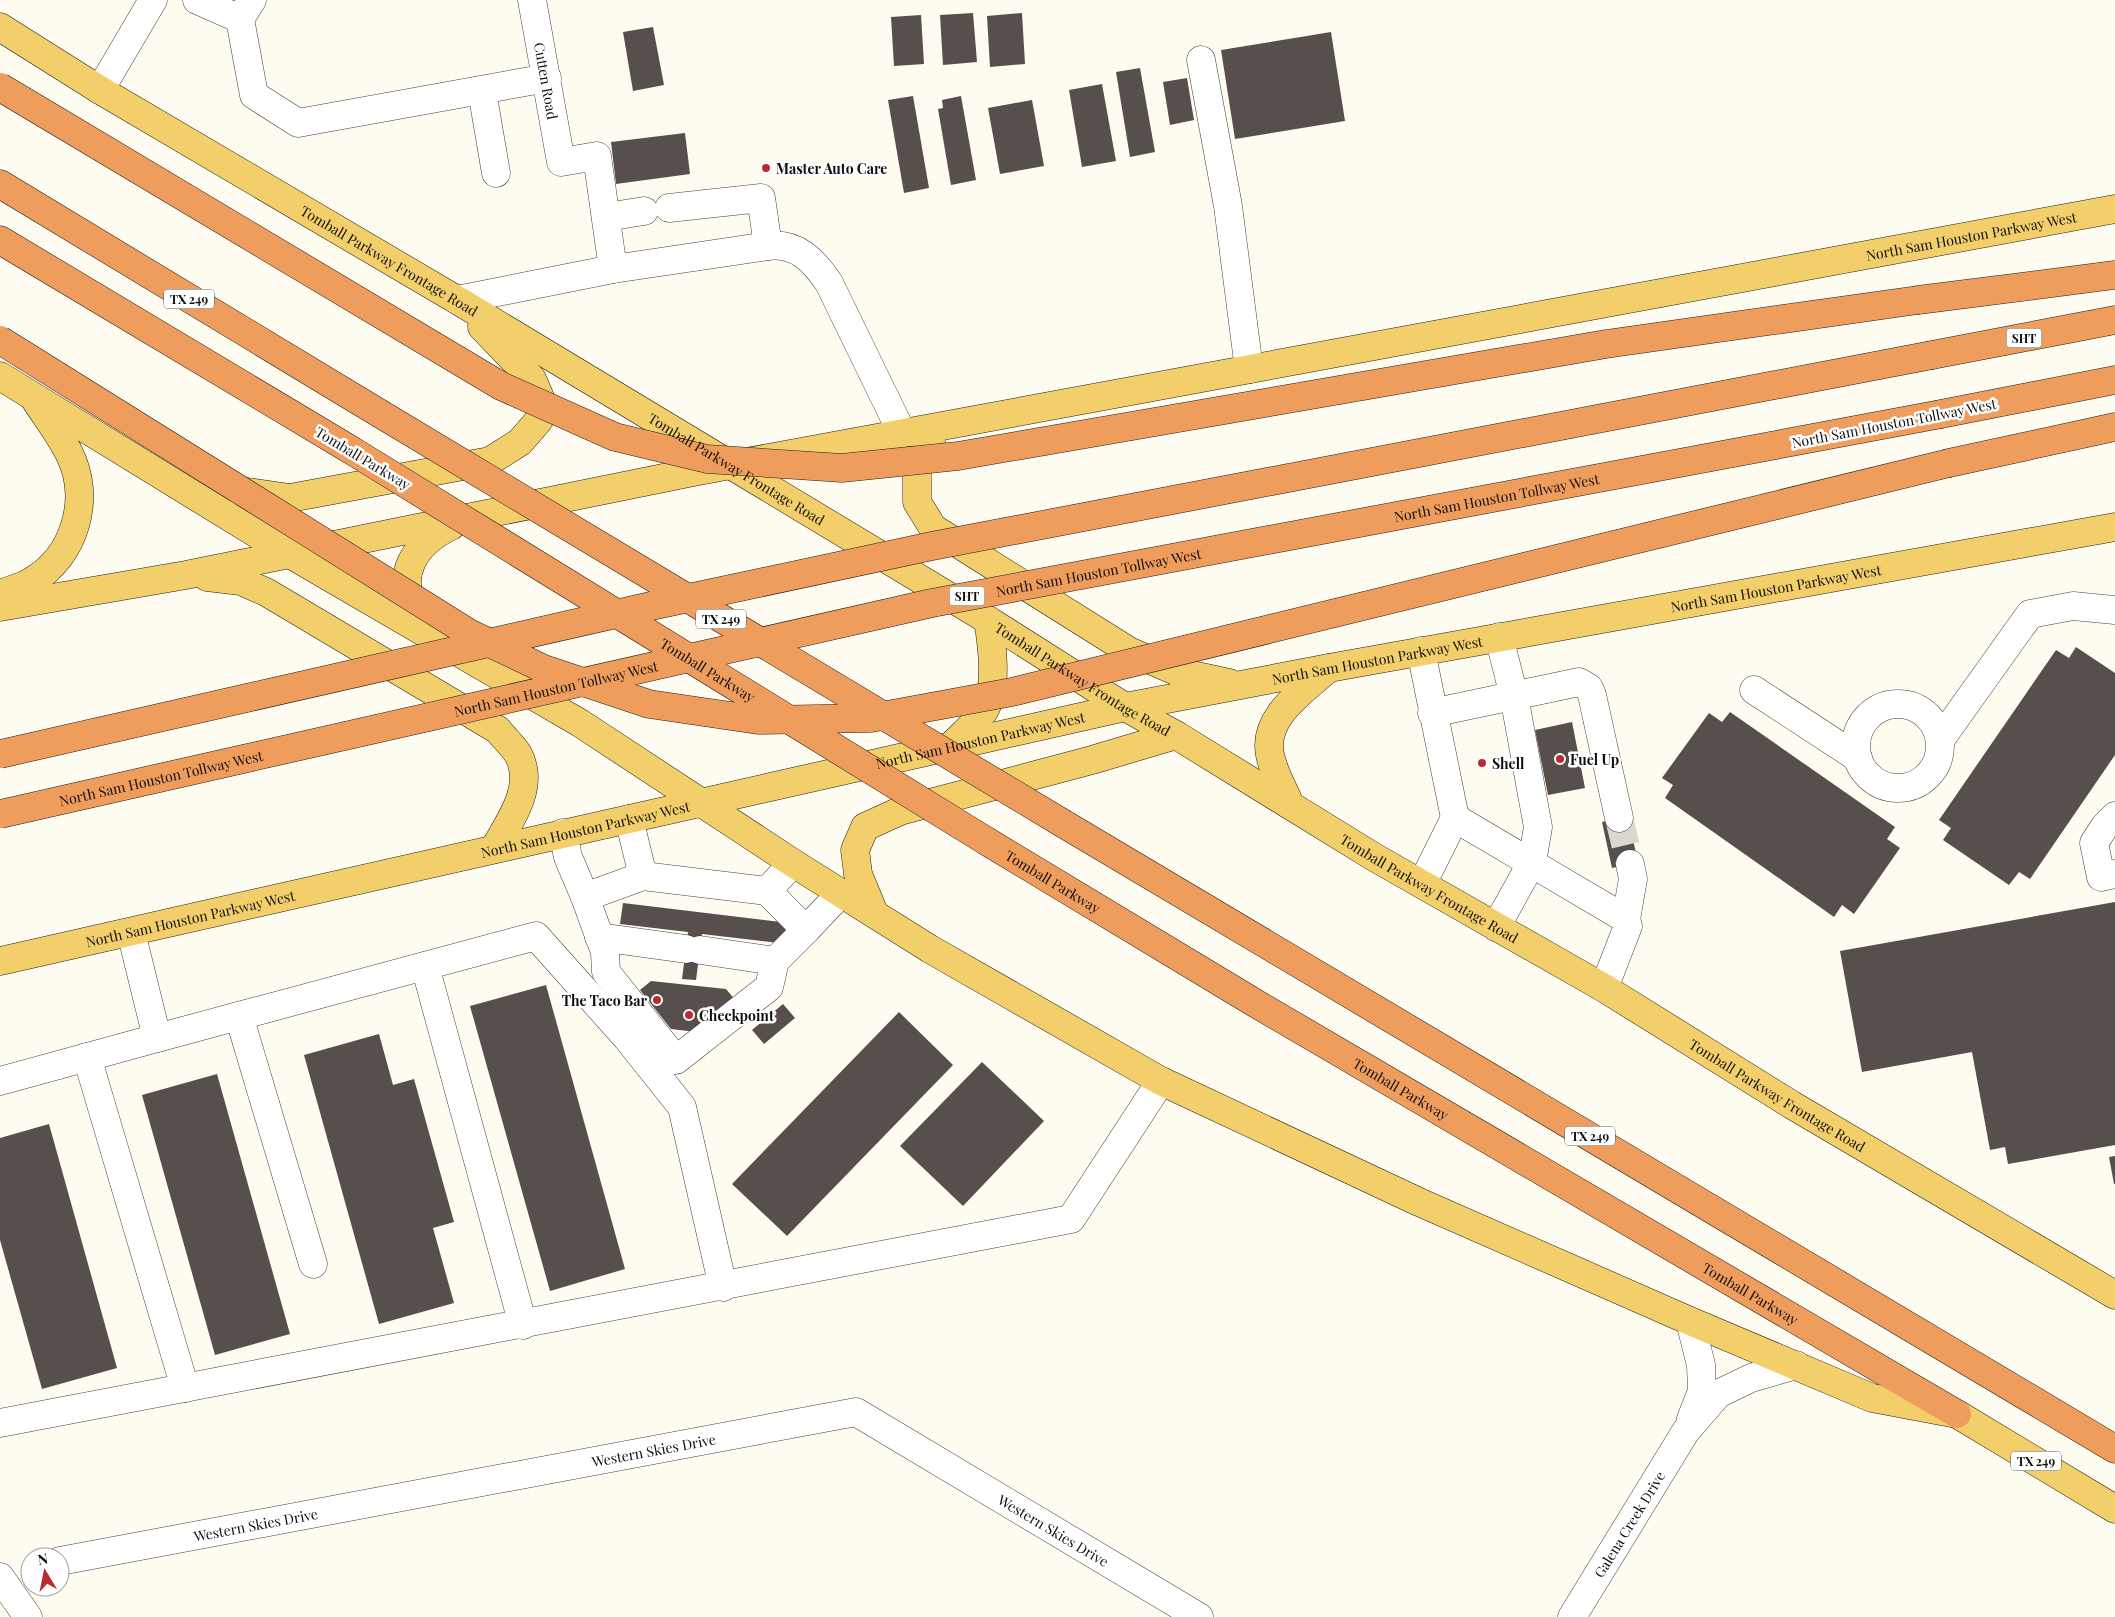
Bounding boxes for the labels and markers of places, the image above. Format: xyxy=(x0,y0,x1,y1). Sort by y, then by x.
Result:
place label: Master Auto Care xyxy=(776,159,887,178)
marker: Master Auto Care xyxy=(760,162,772,174)
place label: Fuel Up xyxy=(1570,750,1619,769)
marker: Fuel Up xyxy=(1554,753,1566,765)
place label: Shell xyxy=(1492,754,1525,773)
marker: Shell xyxy=(1476,757,1488,769)
place label: The Taco Bar xyxy=(562,991,647,1010)
marker: The Taco Bar xyxy=(651,994,663,1006)
place label: Checkpoint xyxy=(699,1006,774,1025)
marker: Checkpoint xyxy=(683,1009,695,1021)

